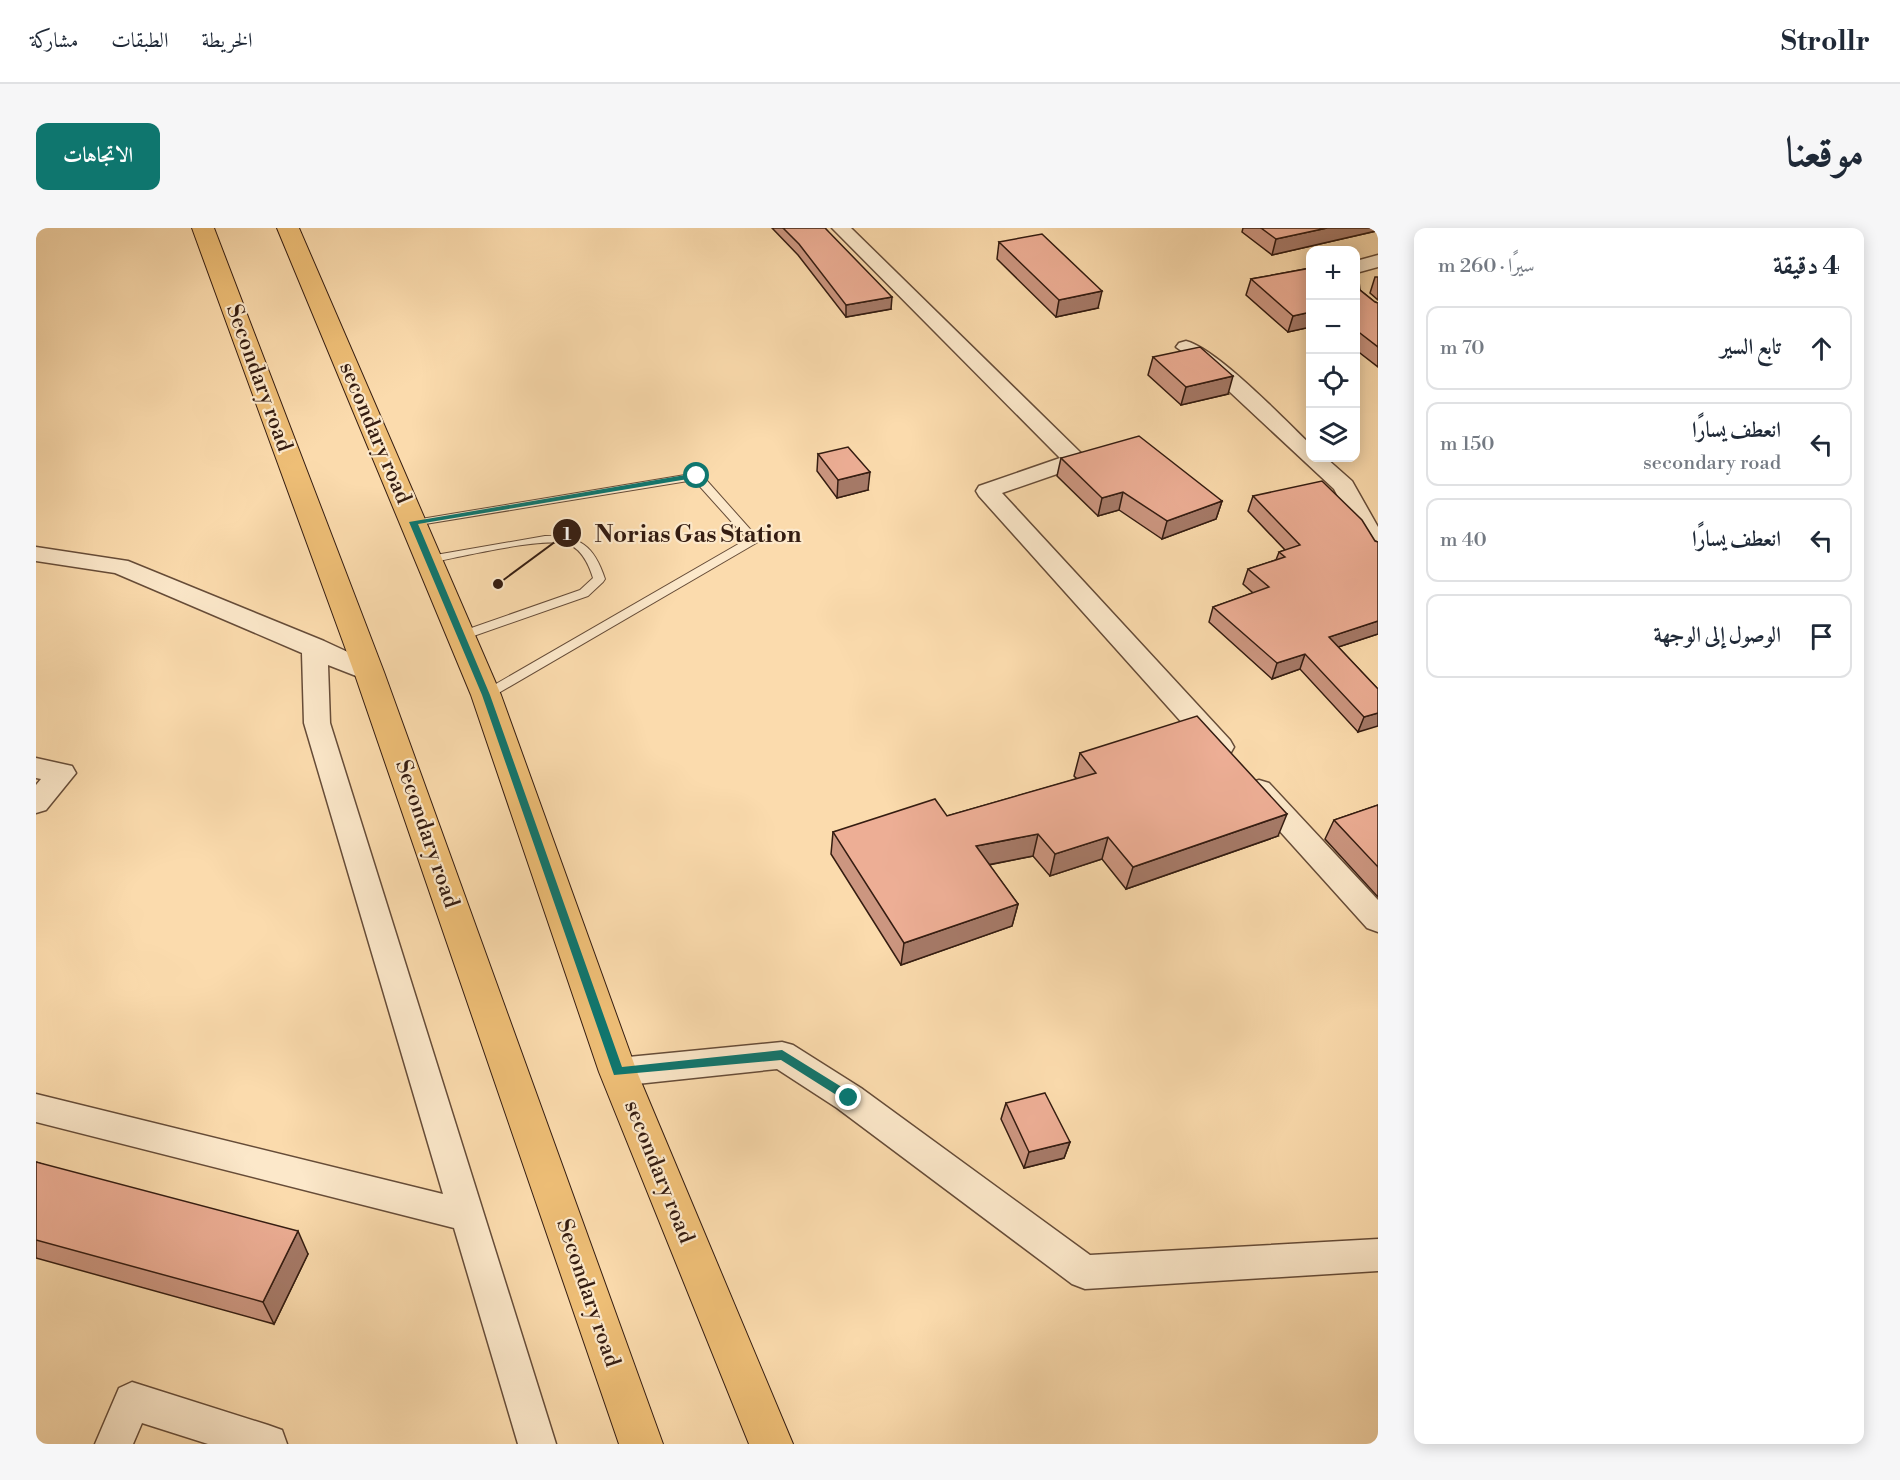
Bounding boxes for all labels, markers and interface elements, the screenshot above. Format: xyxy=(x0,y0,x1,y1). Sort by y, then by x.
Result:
text: Strollr xyxy=(1781,24,1870,59)
text: مشاركة xyxy=(30,28,78,54)
text: الطبقات xyxy=(111,28,168,54)
text: الخريطة xyxy=(201,28,253,54)
button: الاتجاهات xyxy=(36,123,160,190)
text: موقعنا xyxy=(1786,127,1864,180)
map controls xyxy=(1306,246,1360,462)
button: + xyxy=(1306,246,1360,300)
text: 4 دقيقة xyxy=(1773,250,1840,282)
text: سيرًا · 260 m xyxy=(1438,254,1535,279)
button: − xyxy=(1306,300,1360,354)
street label: Secondary road xyxy=(220,301,298,456)
icon: ahead xyxy=(1805,332,1838,365)
text: تابع السير xyxy=(1720,334,1781,361)
text: 70 m xyxy=(1440,336,1485,361)
button: locate xyxy=(1306,354,1360,408)
street label: secondary road xyxy=(333,358,417,509)
button: layers xyxy=(1306,408,1360,462)
text: انعطف يسارًا xyxy=(1692,417,1781,444)
icon: left xyxy=(1805,428,1838,461)
text: 150 m xyxy=(1440,432,1495,457)
text: secondary road xyxy=(1643,451,1781,476)
route start xyxy=(683,462,709,488)
callout: Norias Gas Station xyxy=(552,512,814,554)
text: Norias Gas Station xyxy=(594,520,802,550)
text: 1 xyxy=(563,523,572,546)
icon: left xyxy=(1805,524,1838,557)
text: انعطف يسارًا xyxy=(1692,526,1781,553)
text: 40 m xyxy=(1440,528,1487,553)
icon: arrive xyxy=(1805,620,1838,653)
text: الوصول إلى الوجهة xyxy=(1653,622,1781,649)
street label: Secondary road xyxy=(389,756,465,912)
route end xyxy=(835,1084,861,1110)
street label: secondary road xyxy=(618,1097,700,1248)
street label: Secondary road xyxy=(550,1215,626,1371)

